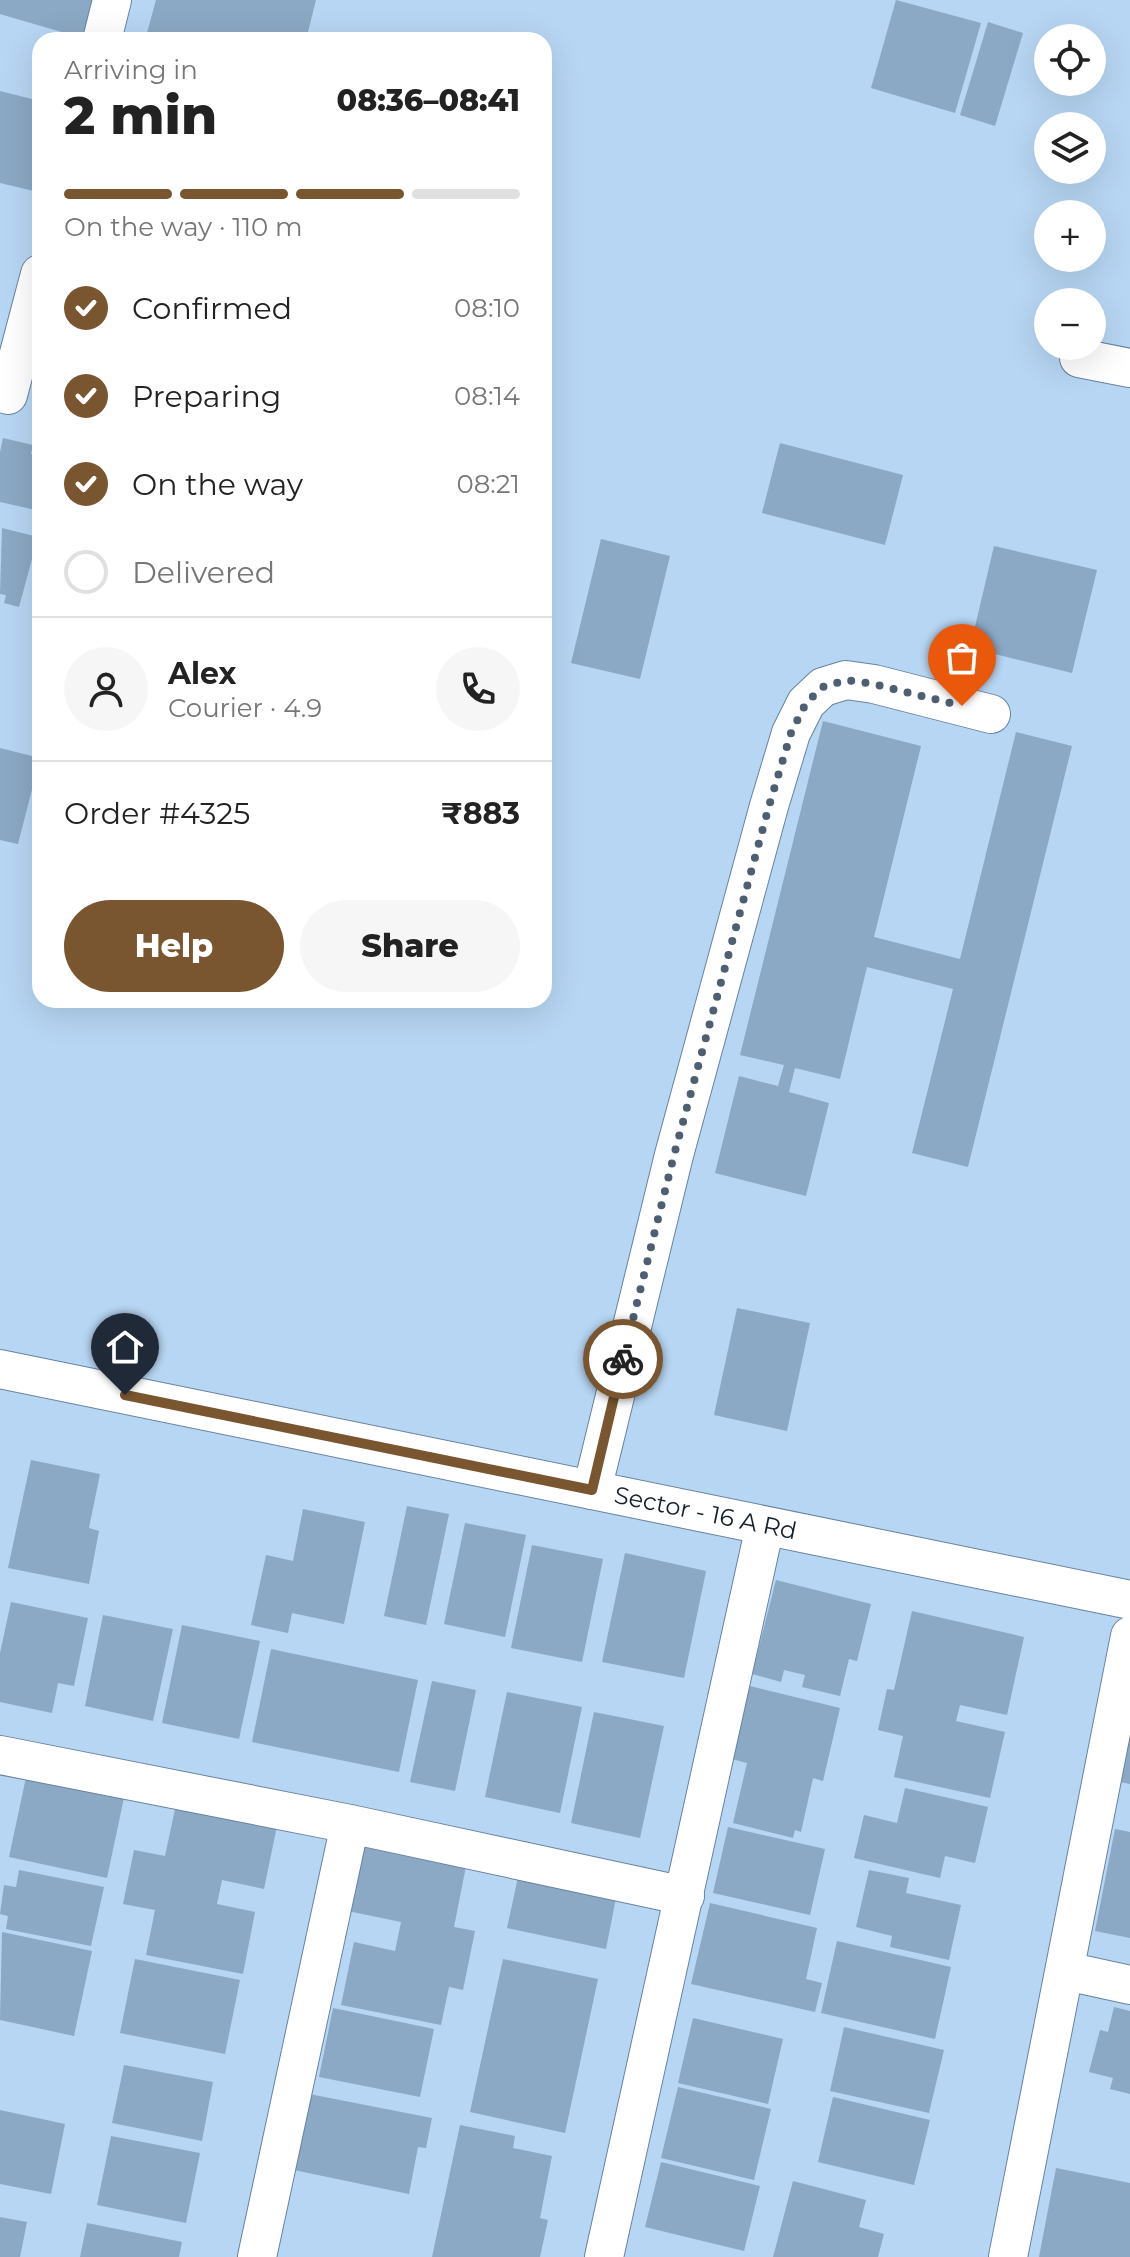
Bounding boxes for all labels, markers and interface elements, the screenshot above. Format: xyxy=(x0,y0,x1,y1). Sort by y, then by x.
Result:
map controls xyxy=(1034,24,1106,360)
button: locate xyxy=(1034,24,1106,96)
text: Arriving in xyxy=(64,54,198,86)
text: 08:36–08:41 xyxy=(337,82,520,119)
text: 2 min xyxy=(64,84,217,147)
button: layers xyxy=(1034,112,1106,184)
button: + xyxy=(1034,200,1106,272)
text: On the way · 110 m xyxy=(64,211,303,243)
icon: check xyxy=(64,286,108,330)
button: − xyxy=(1034,288,1106,360)
text: Confirmed xyxy=(132,290,292,327)
text: 08:10 xyxy=(454,292,520,324)
icon: check xyxy=(64,374,108,418)
text: Preparing xyxy=(132,378,281,415)
text: 08:14 xyxy=(454,380,520,412)
icon: check xyxy=(64,462,108,506)
text: On the way xyxy=(132,466,303,503)
text: 08:21 xyxy=(457,468,520,500)
text: Delivered xyxy=(132,554,275,591)
pin xyxy=(928,624,996,706)
icon: bag xyxy=(940,636,984,680)
button: person xyxy=(64,647,148,731)
button: phone xyxy=(436,647,520,731)
text: Alex xyxy=(168,655,236,692)
text: Courier · 4.9 xyxy=(168,692,322,724)
text: Order #4325 xyxy=(64,795,250,832)
text: ₹883 xyxy=(441,795,520,832)
button: Help xyxy=(64,900,284,992)
button: Share xyxy=(300,900,520,992)
pin xyxy=(91,1313,159,1395)
courier xyxy=(583,1319,663,1399)
icon: home xyxy=(103,1325,147,1369)
icon: bike xyxy=(601,1337,645,1381)
street label: Sector - 16 A Rd xyxy=(612,1480,799,1545)

